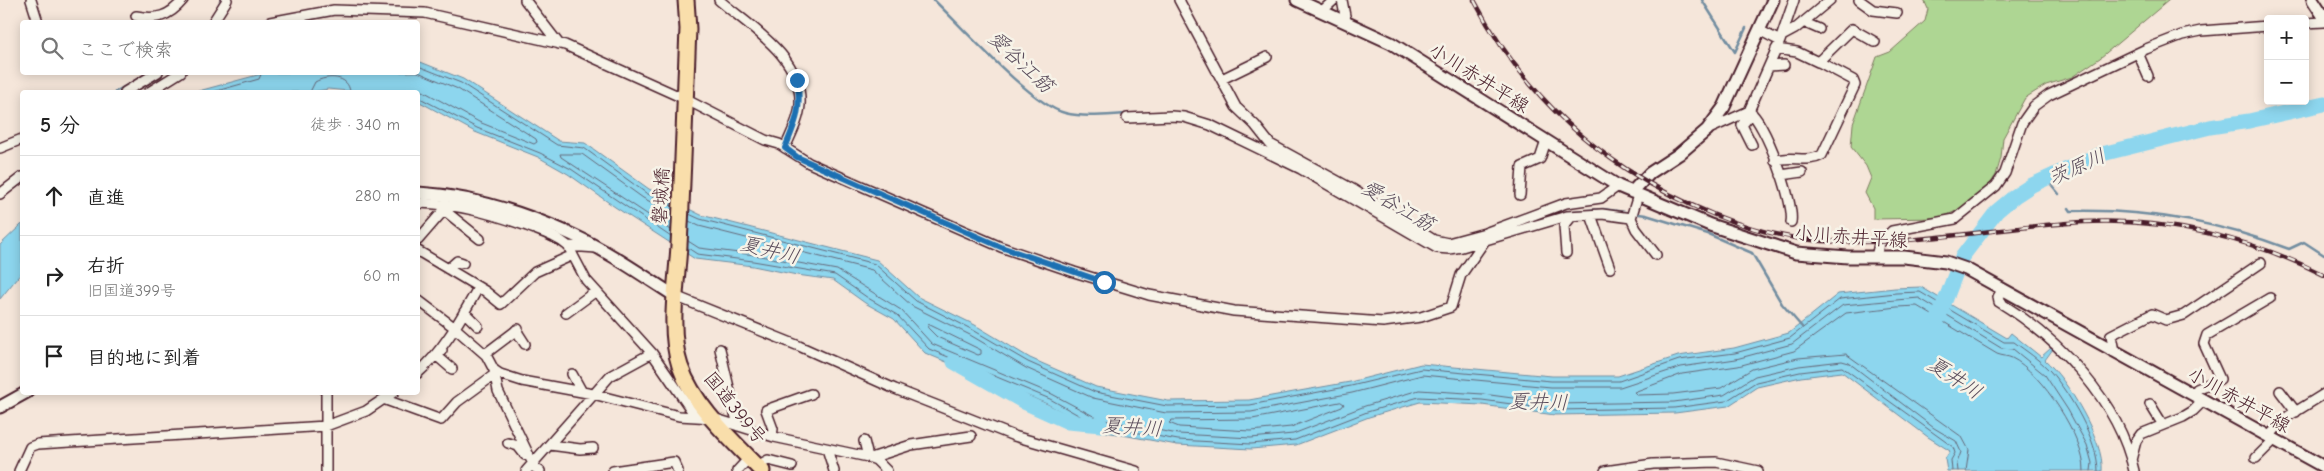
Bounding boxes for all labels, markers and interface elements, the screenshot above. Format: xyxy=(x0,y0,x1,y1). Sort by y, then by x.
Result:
map controls xyxy=(2264,15,2309,105)
button: + xyxy=(2264,15,2309,60)
search box xyxy=(20,20,420,75)
water label: 愛谷江筋 xyxy=(984,26,1060,100)
icon: search xyxy=(38,34,66,62)
street label: 小川赤井平線 xyxy=(1425,38,1533,118)
text: ここで検索 xyxy=(78,39,173,61)
button: − xyxy=(2264,60,2309,105)
route end xyxy=(786,69,809,92)
text: 5 分 xyxy=(40,113,80,137)
text: 徒歩 · 340 m xyxy=(310,116,400,134)
water label: 茨原川 xyxy=(2045,144,2109,190)
street label: 磐城橋 xyxy=(649,167,673,225)
water label: 愛谷江筋 xyxy=(1358,176,1441,238)
icon: ahead xyxy=(40,182,68,210)
text: 直進 xyxy=(87,187,125,209)
text: 280 m xyxy=(355,187,400,205)
street label: 小川赤井平線 xyxy=(1793,222,1909,252)
water label: 夏井川 xyxy=(738,232,802,268)
text: 右折 xyxy=(87,255,125,277)
icon: right xyxy=(40,262,68,290)
text: 60 m xyxy=(363,267,400,285)
route start xyxy=(1093,271,1116,294)
text: 旧国道399号 xyxy=(87,282,176,300)
icon: arrive xyxy=(40,342,68,370)
text: 目的地に到着 xyxy=(87,347,201,369)
water label: 夏井川 xyxy=(1924,352,1986,404)
street label: 小川赤井平線 xyxy=(2184,363,2294,437)
street label: 国道399号 xyxy=(699,367,771,449)
water label: 夏井川 xyxy=(1508,390,1568,414)
water label: 夏井川 xyxy=(1101,413,1163,441)

